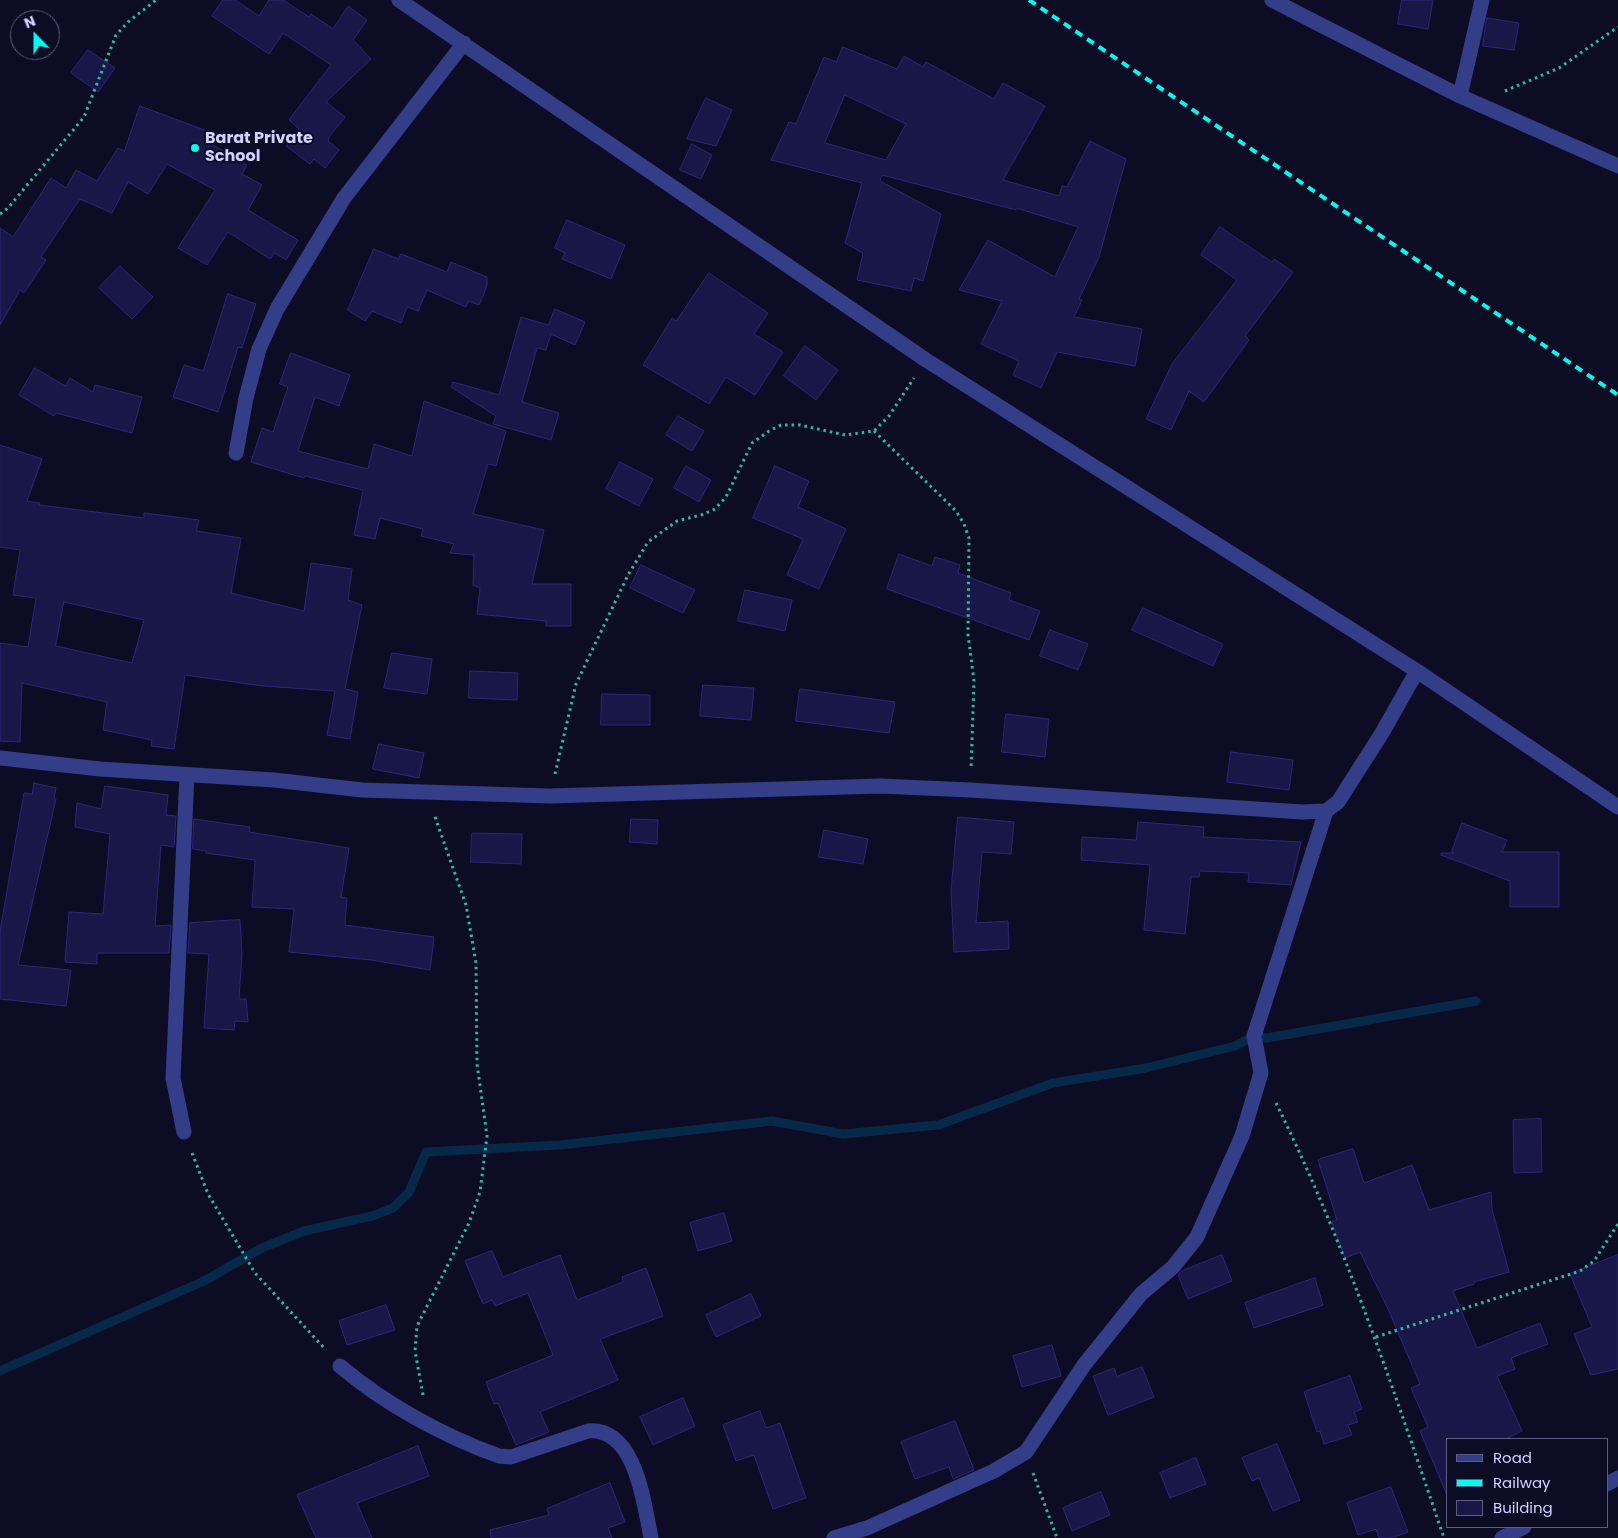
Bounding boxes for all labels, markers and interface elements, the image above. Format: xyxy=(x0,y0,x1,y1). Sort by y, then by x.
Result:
north arrow xyxy=(10,10,60,60)
text: N xyxy=(21,11,38,33)
place label: Barat Private School xyxy=(205,129,313,167)
marker: Barat Private School xyxy=(189,142,201,154)
legend xyxy=(1446,1438,1608,1528)
text: Road xyxy=(1493,1447,1532,1468)
text: Railway xyxy=(1493,1472,1551,1493)
text: Building xyxy=(1493,1497,1553,1518)

